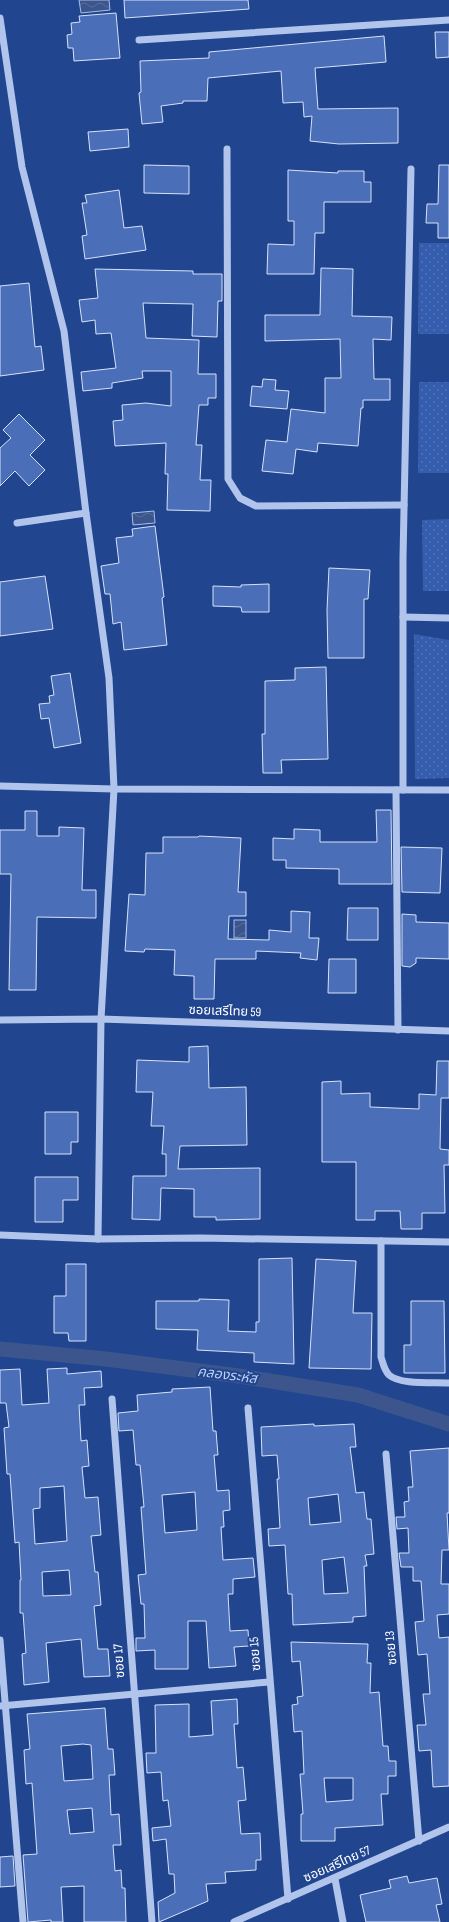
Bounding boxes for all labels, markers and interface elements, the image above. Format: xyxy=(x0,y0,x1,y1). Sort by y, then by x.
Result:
street label: ซอยเสรีไทย 59 xyxy=(188,1002,262,1020)
water label: คลองระหัส xyxy=(196,1363,260,1387)
street label: ซอย 13 xyxy=(382,1630,400,1666)
street label: ซอย 15 xyxy=(246,1636,264,1672)
street label: ซอย 17 xyxy=(110,1643,128,1679)
street label: ซอยเสรีไทย 57 xyxy=(301,1842,374,1886)

